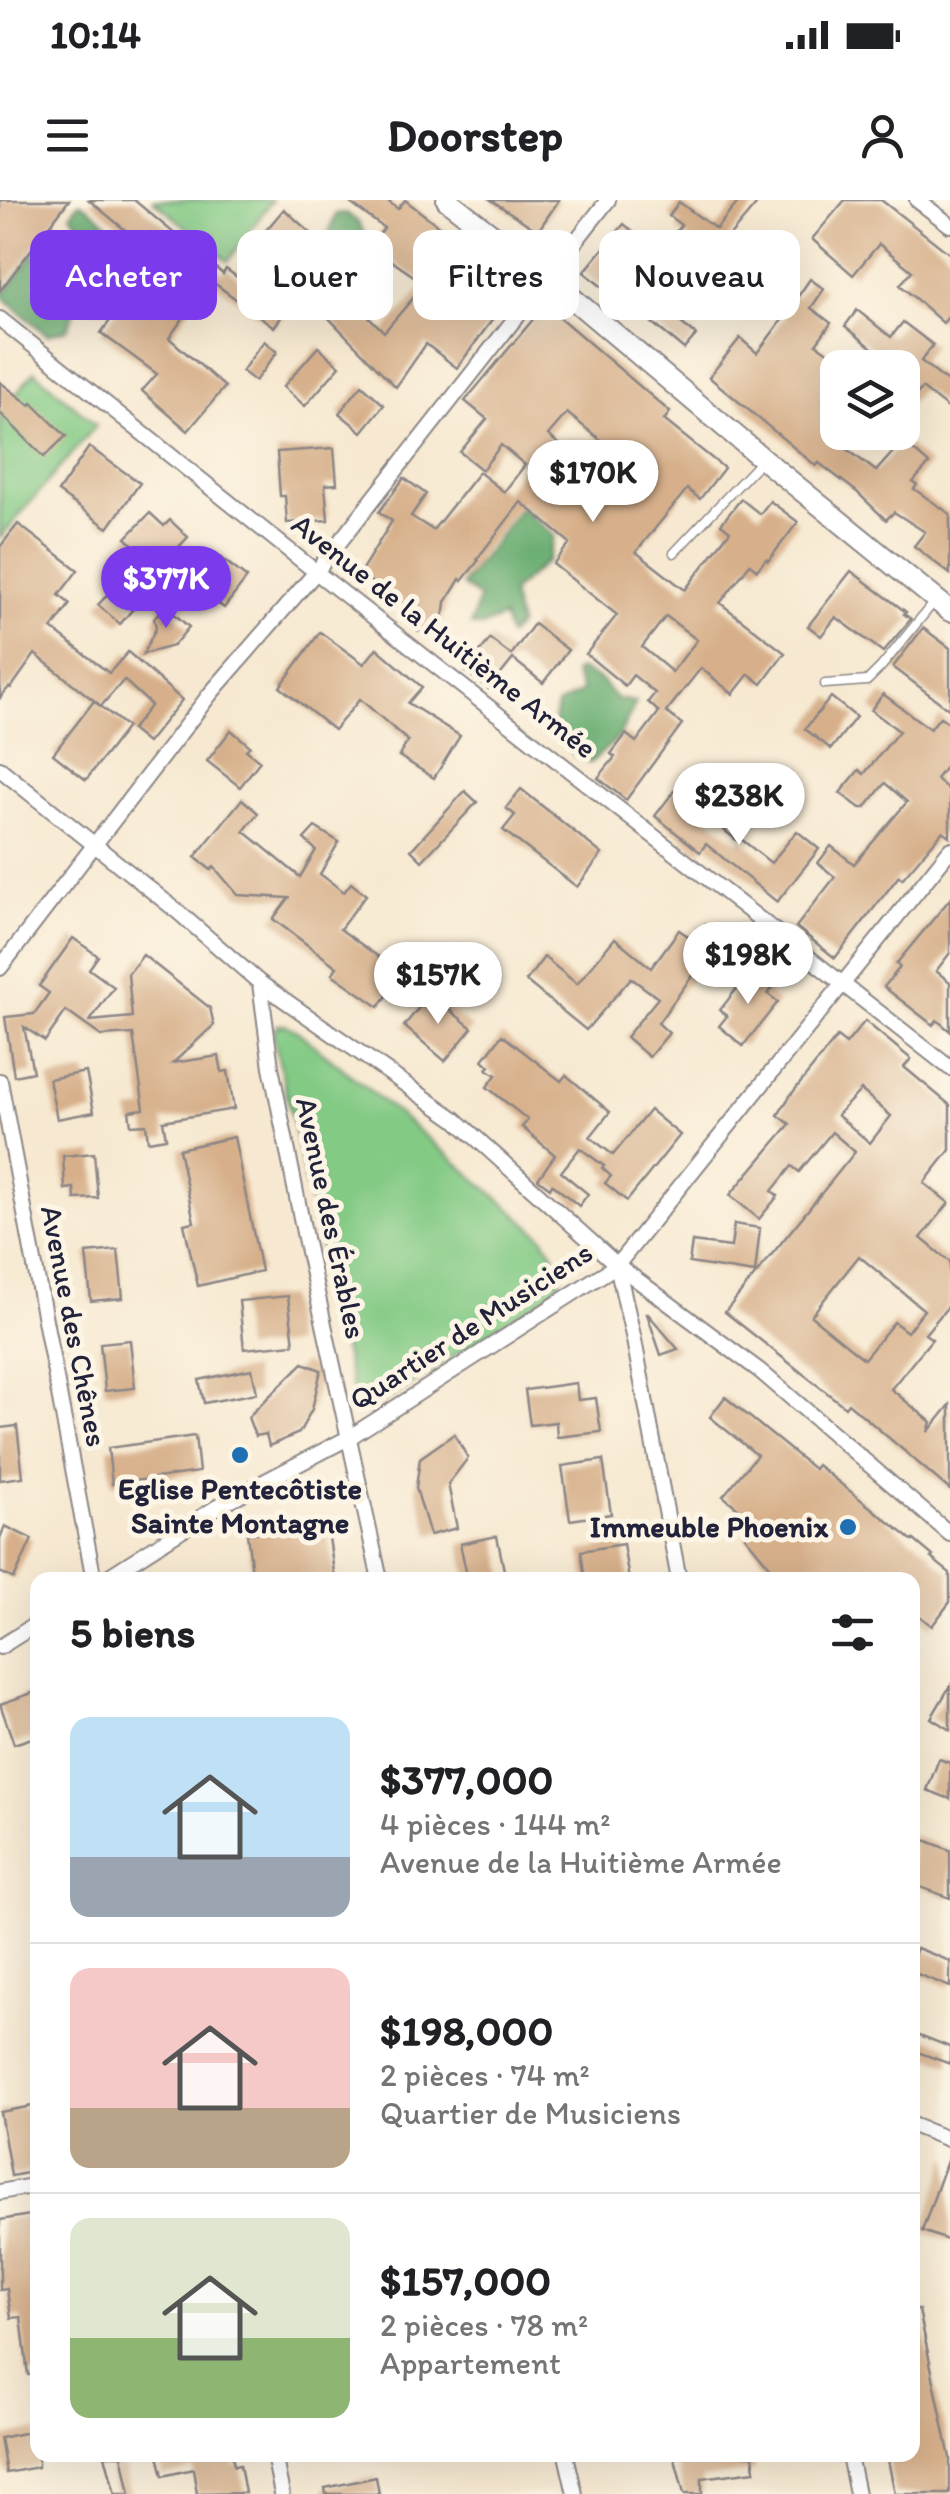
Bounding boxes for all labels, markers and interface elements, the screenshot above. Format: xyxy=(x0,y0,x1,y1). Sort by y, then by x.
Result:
text: 10:14 xyxy=(50,12,141,58)
icon: menu xyxy=(40,108,95,163)
text: Doorstep xyxy=(387,108,563,162)
icon: person xyxy=(855,108,910,163)
chip: Acheter xyxy=(30,230,217,320)
chip: Louer xyxy=(237,230,393,320)
chip: Filtres xyxy=(413,230,579,320)
chip: Nouveau xyxy=(599,230,800,320)
map controls xyxy=(820,350,920,450)
button: layers xyxy=(820,350,920,450)
pin: $170K xyxy=(523,440,663,525)
text: $170K xyxy=(549,453,637,491)
street label: Avenue de la Huitième Armée xyxy=(285,505,604,766)
pin: $377K xyxy=(96,546,236,631)
text: $377K xyxy=(123,559,209,597)
pin: $238K xyxy=(669,763,809,848)
text: $238K xyxy=(695,776,783,814)
pin: $198K xyxy=(678,922,818,1007)
text: $198K xyxy=(705,935,791,973)
pin: $157K xyxy=(368,942,508,1027)
text: $157K xyxy=(396,955,480,993)
street label: Avenue des Érables xyxy=(288,1094,375,1342)
street label: Avenue des Chênes xyxy=(33,1202,116,1450)
street label: Quartier de Musiciens xyxy=(342,1233,599,1418)
marker: Eglise Pentecôtiste Sainte Montagne xyxy=(229,1444,251,1466)
place label: Eglise Pentecôtiste Sainte Montagne xyxy=(118,1470,362,1541)
place label: Immeuble Phoenix xyxy=(590,1508,829,1545)
marker: Immeuble Phoenix xyxy=(837,1516,859,1538)
icon: filters xyxy=(825,1605,880,1660)
text: 5 biens xyxy=(70,1607,195,1658)
text: $377,000 xyxy=(380,1754,553,1805)
icon: home xyxy=(150,1757,270,1877)
text: 4 pièces · 144 m² xyxy=(380,1805,610,1843)
text: Avenue de la Huitième Armée xyxy=(380,1843,782,1881)
text: $198,000 xyxy=(380,2005,553,2056)
icon: home xyxy=(150,2008,270,2128)
text: 2 pièces · 74 m² xyxy=(380,2056,590,2094)
text: Quartier de Musiciens xyxy=(380,2094,681,2132)
text: $157,000 xyxy=(380,2255,551,2306)
icon: home xyxy=(150,2258,270,2378)
text: 2 pièces · 78 m² xyxy=(380,2306,588,2344)
text: Appartement xyxy=(380,2344,561,2382)

